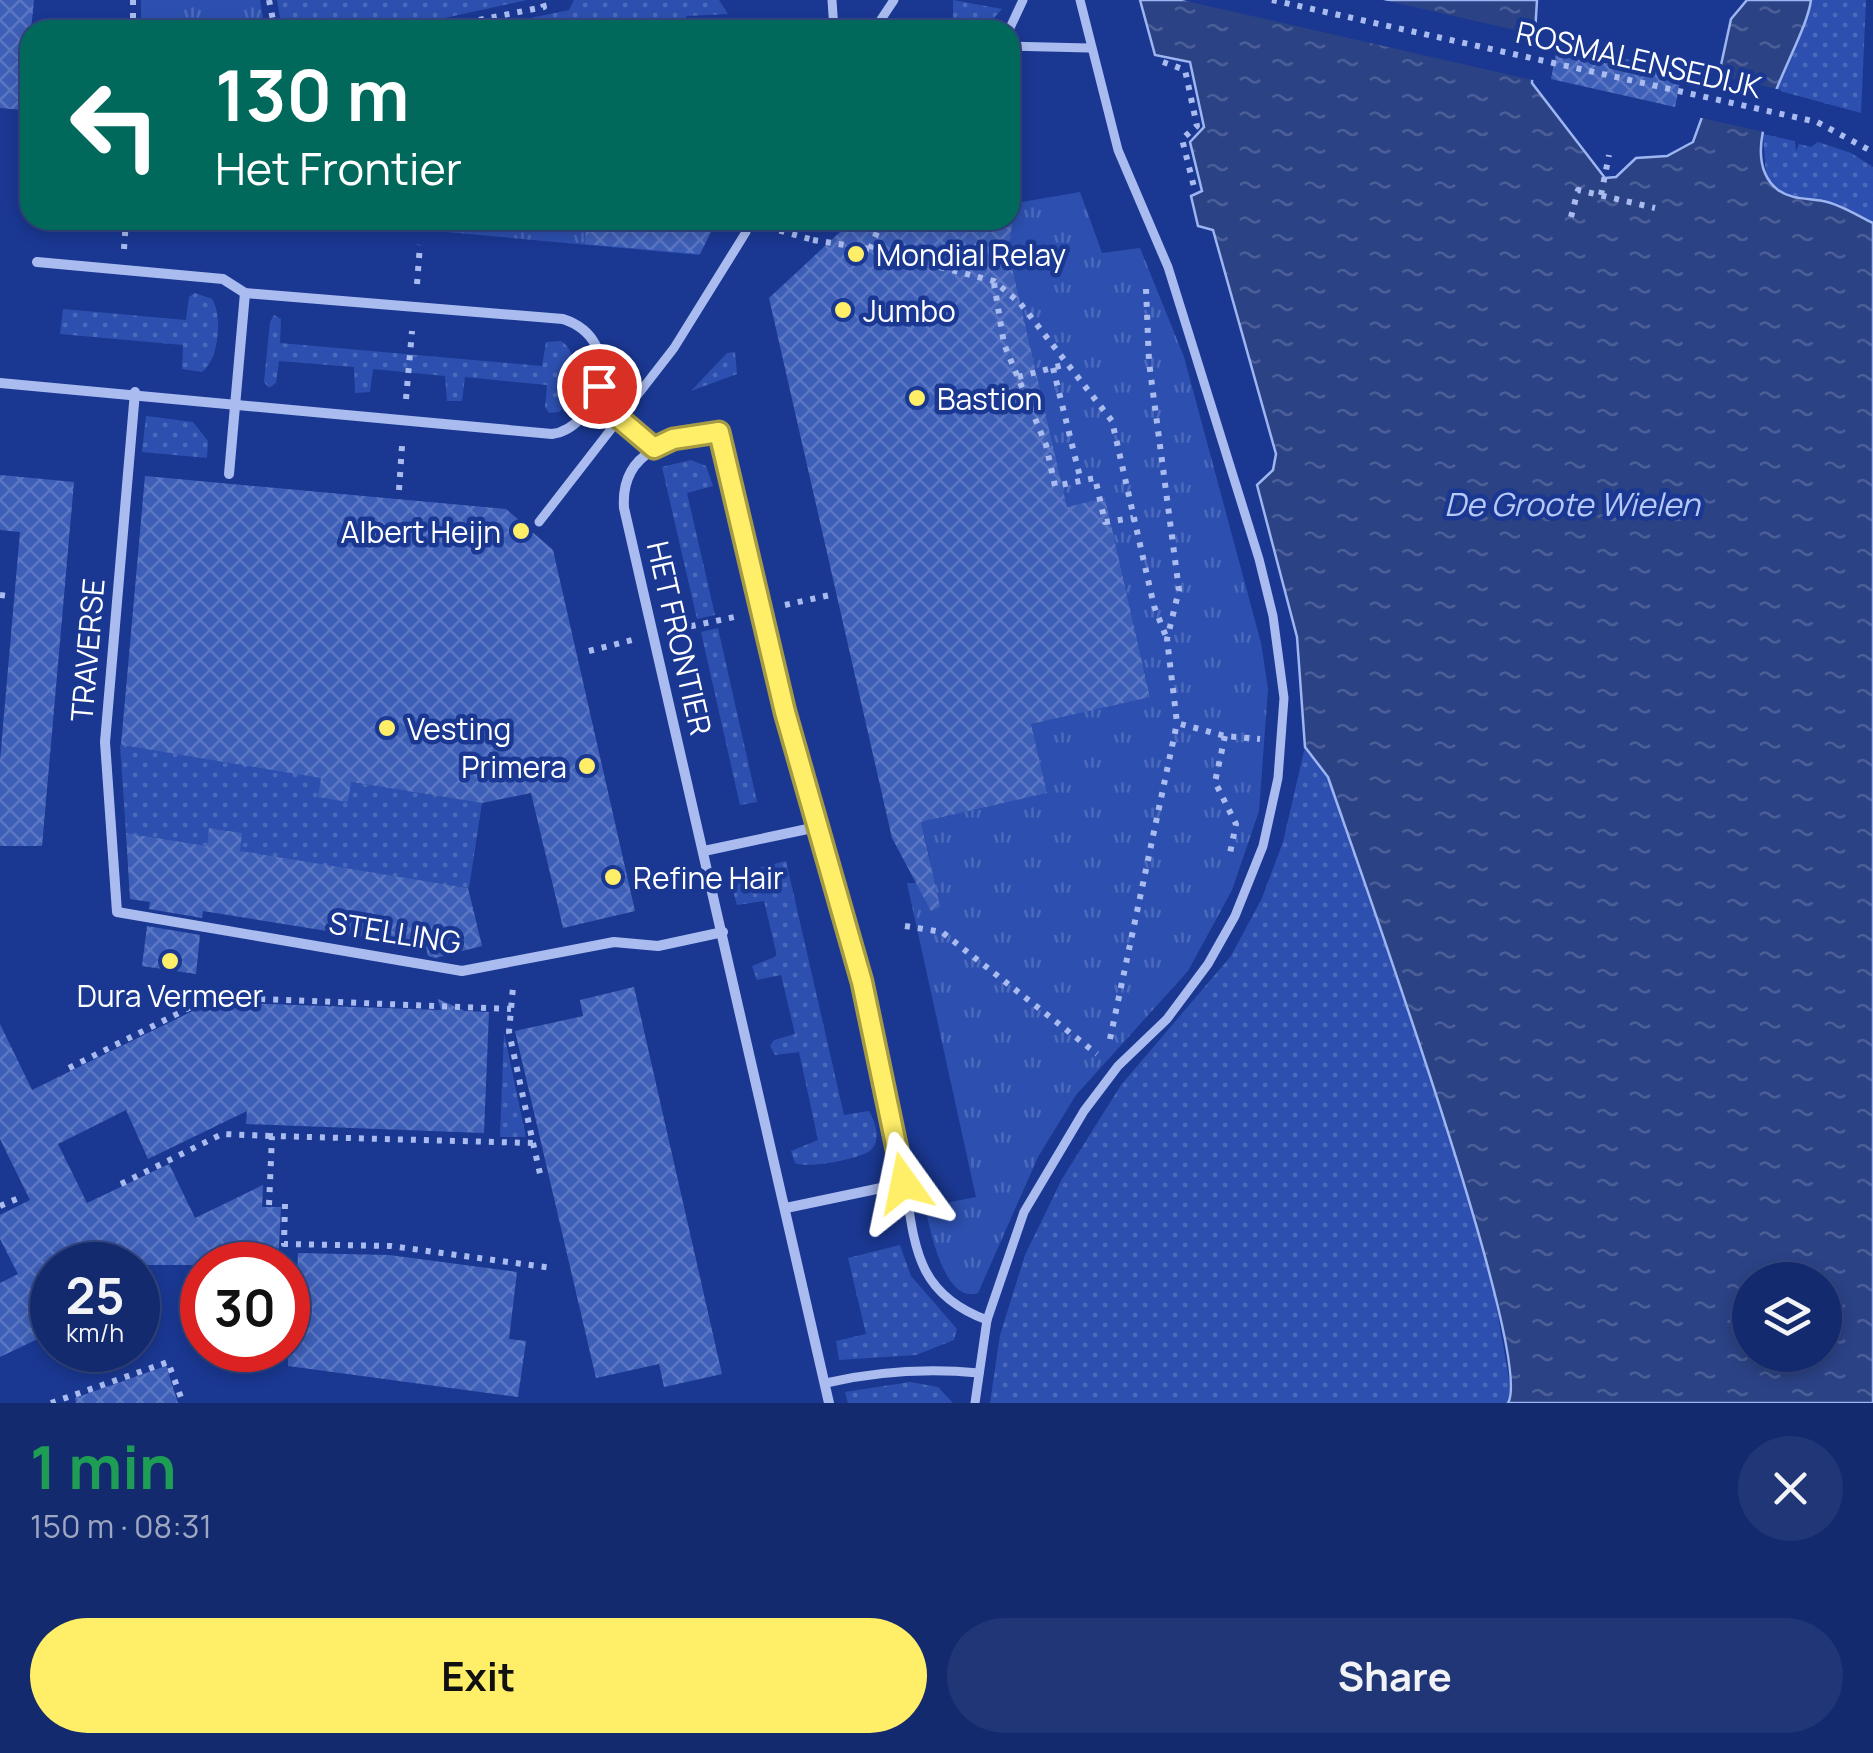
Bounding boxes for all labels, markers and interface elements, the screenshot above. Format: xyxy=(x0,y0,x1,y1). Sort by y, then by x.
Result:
street label: ROSMALENSEDIJK xyxy=(1512,11,1766,107)
text: 130 m xyxy=(215,46,409,142)
icon: left xyxy=(50,60,180,190)
text: Het Frontier xyxy=(215,137,462,199)
place label: Mondial Relay xyxy=(876,234,1066,275)
marker: Mondial Relay xyxy=(845,243,867,265)
place label: Jumbo xyxy=(863,290,956,331)
marker: Jumbo xyxy=(832,299,854,321)
pin xyxy=(557,344,642,429)
icon: arrive xyxy=(572,359,627,414)
place label: Bastion xyxy=(937,378,1042,419)
marker: Bastion xyxy=(906,387,928,409)
water label: De Groote Wielen xyxy=(1444,482,1701,526)
place label: Albert Heijn xyxy=(340,511,501,552)
marker: Albert Heijn xyxy=(510,520,532,542)
street label: HET FRONTIER xyxy=(638,537,722,739)
street label: TRAVERSE xyxy=(60,577,114,723)
place label: Vesting xyxy=(407,708,511,749)
marker: Vesting xyxy=(376,717,398,739)
place label: Primera xyxy=(461,746,567,787)
marker: Primera xyxy=(576,755,598,777)
place label: Refine Hair xyxy=(633,857,784,898)
marker: Refine Hair xyxy=(602,866,624,888)
street label: STELLING xyxy=(326,901,464,963)
marker: Dura Vermeer xyxy=(159,950,181,972)
place label: Dura Vermeer xyxy=(77,975,264,1016)
position arrow xyxy=(852,1131,956,1235)
speed limit sign: 30 xyxy=(180,1242,310,1372)
text: 25 xyxy=(65,1261,125,1329)
map controls xyxy=(1732,1262,1842,1372)
button: layers xyxy=(1732,1262,1842,1372)
text: km/h xyxy=(66,1315,124,1350)
text: 1 min xyxy=(30,1425,177,1507)
button: close xyxy=(1738,1436,1843,1541)
text: 150 m · 08:31 xyxy=(30,1504,212,1548)
button: Exit xyxy=(30,1618,927,1733)
button: Share xyxy=(947,1618,1843,1733)

